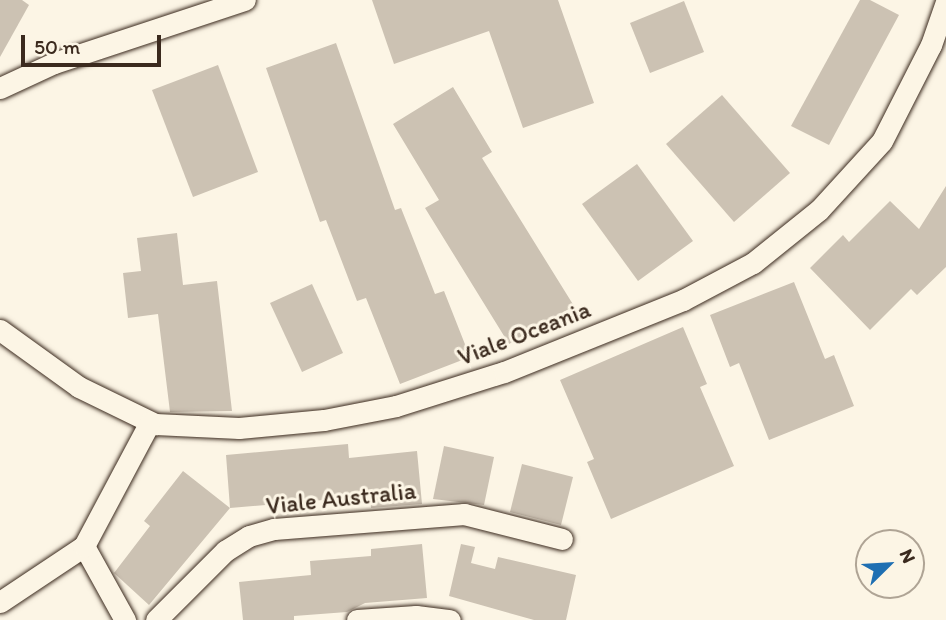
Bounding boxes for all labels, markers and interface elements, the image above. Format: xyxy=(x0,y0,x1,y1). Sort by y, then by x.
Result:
scale bar xyxy=(24,21,164,65)
text: 50 m xyxy=(34,34,80,59)
street label: Viale Oceania xyxy=(454,295,594,371)
street label: Viale Australia xyxy=(265,476,417,520)
north arrow xyxy=(855,529,925,599)
text: N xyxy=(895,546,921,567)

